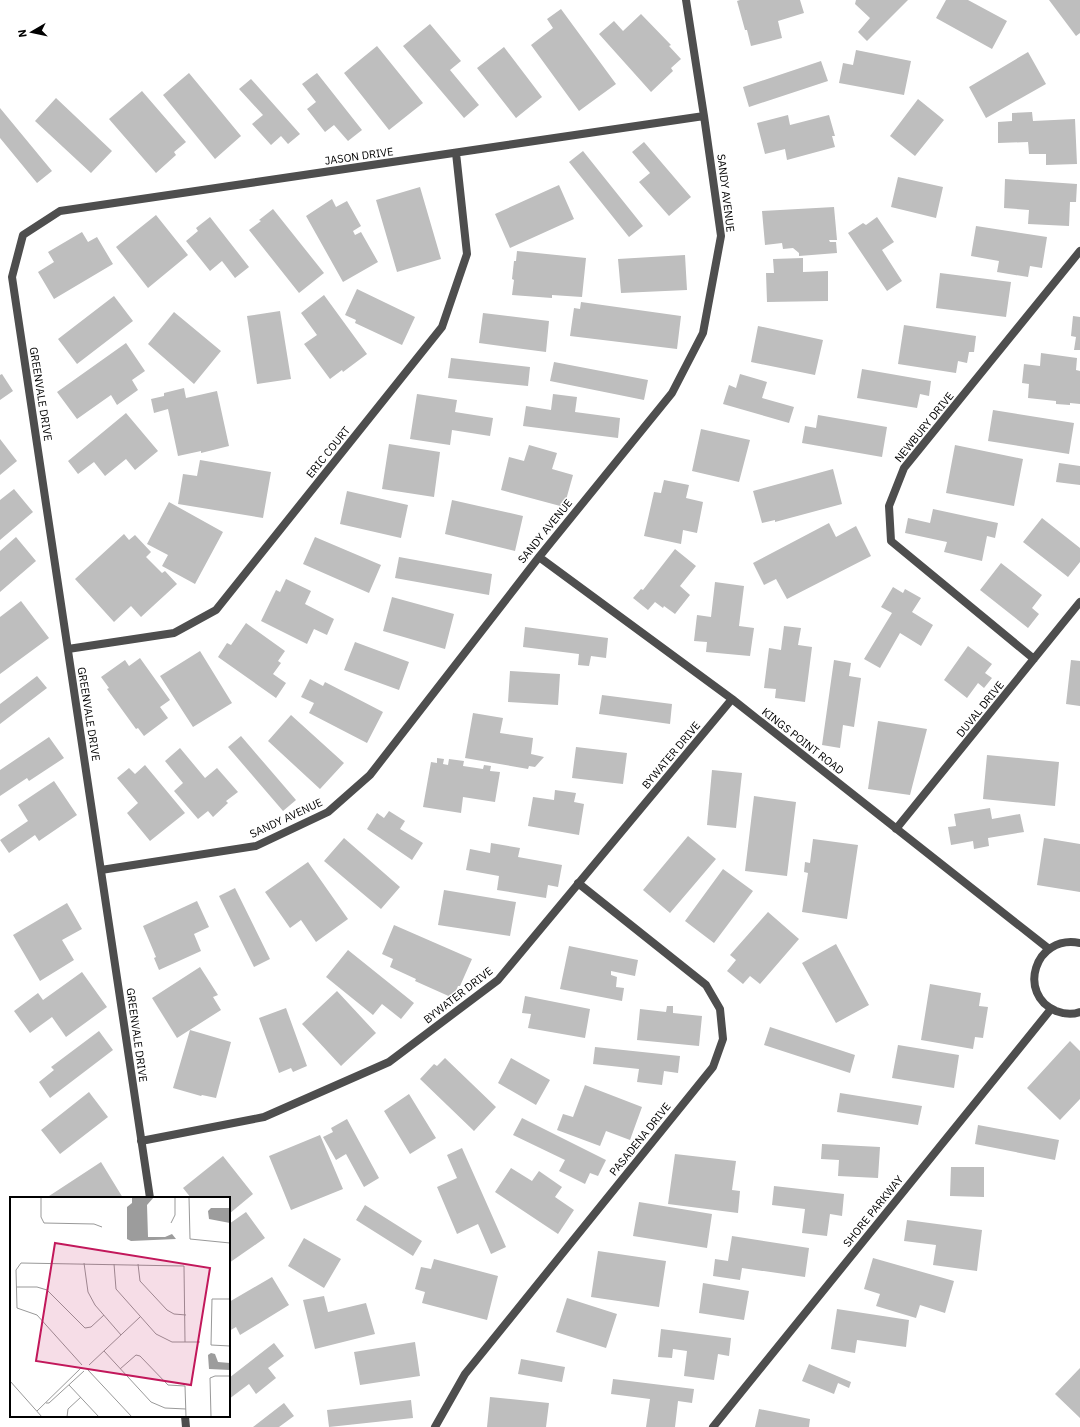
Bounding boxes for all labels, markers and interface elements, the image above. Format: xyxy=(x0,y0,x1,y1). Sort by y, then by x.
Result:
north arrow xyxy=(12,12,52,52)
text: N xyxy=(15,29,30,39)
street label: JASON DRIVE xyxy=(324,144,394,168)
street label: SANDY AVENUE xyxy=(714,153,738,233)
street label: GREENVALE DRIVE xyxy=(27,346,55,442)
street label: NEWBURY DRIVE xyxy=(891,389,957,465)
street label: ERIC COURT xyxy=(303,423,353,481)
street label: SANDY AVENUE xyxy=(515,496,575,566)
street label: GREENVALE DRIVE xyxy=(75,666,103,762)
street label: DUVAL DRIVE xyxy=(953,678,1007,740)
street label: KINGS POINT ROAD xyxy=(759,705,847,777)
street label: BYWATER DRIVE xyxy=(639,718,703,792)
street label: SANDY AVENUE xyxy=(247,795,325,841)
street label: BYWATER DRIVE xyxy=(421,964,495,1026)
street label: GREENVALE DRIVE xyxy=(123,987,151,1083)
street label: PASADENA DRIVE xyxy=(606,1100,674,1178)
street label: SHORE PARKWAY xyxy=(840,1172,906,1250)
inset map xyxy=(10,1197,230,1417)

